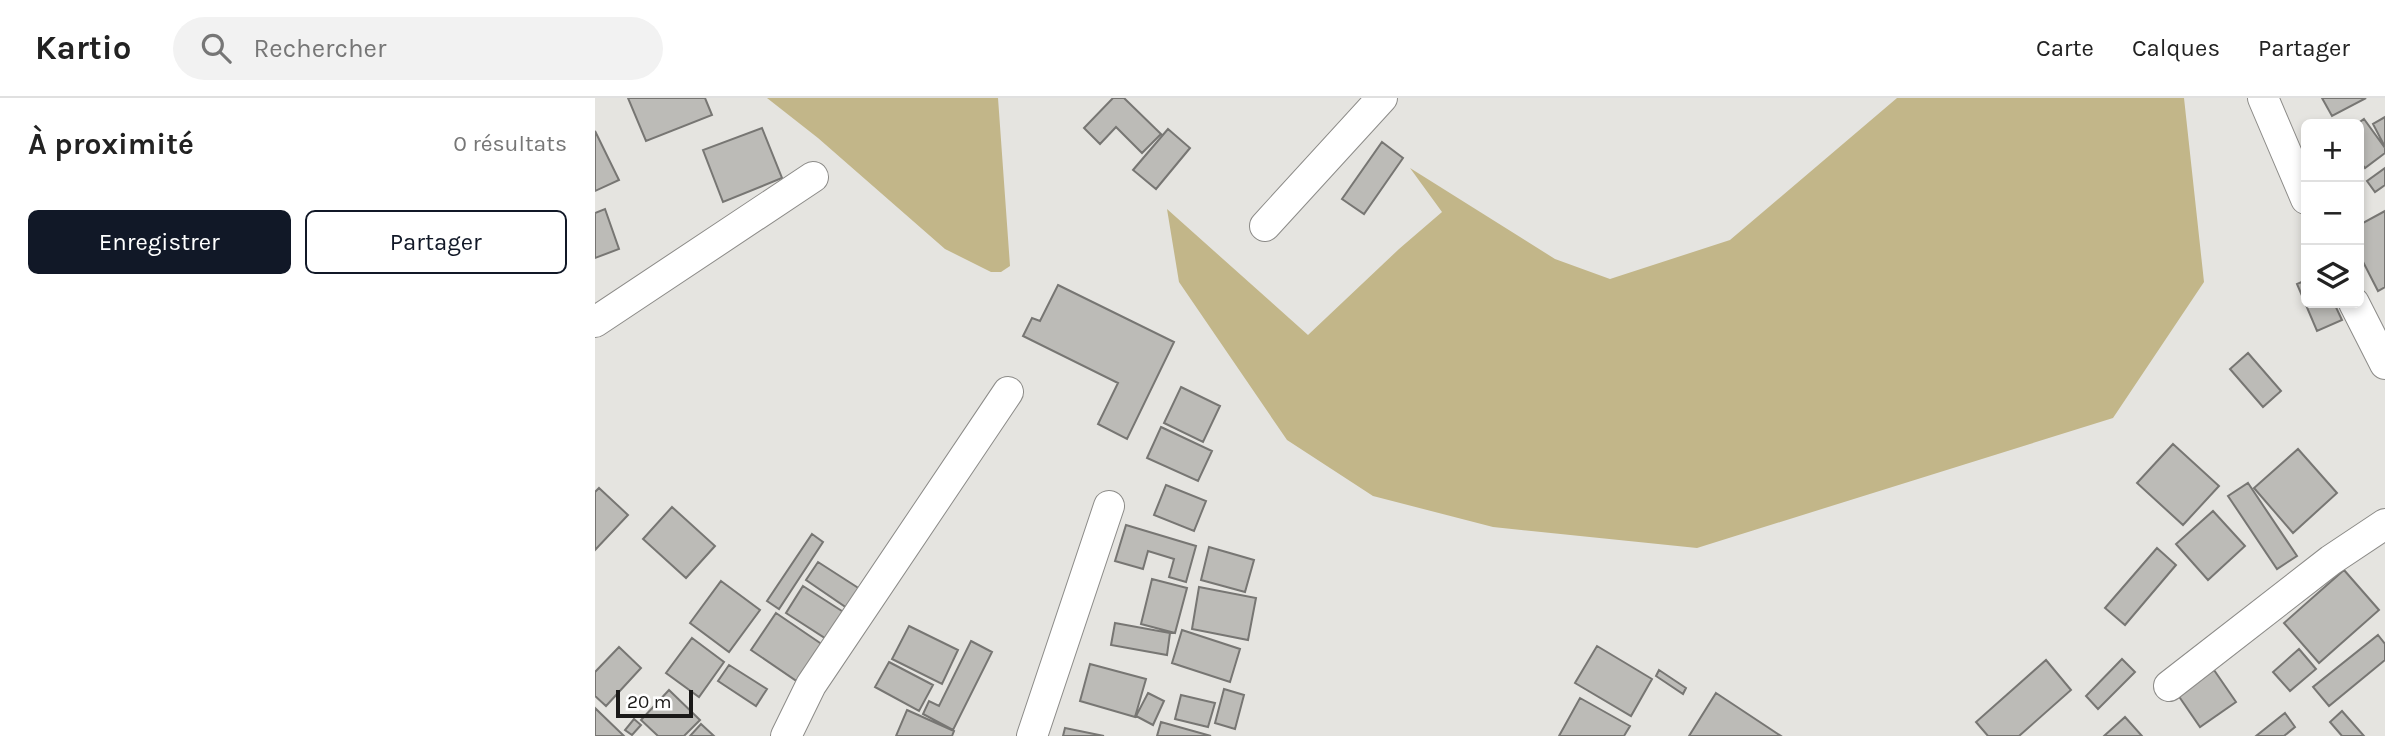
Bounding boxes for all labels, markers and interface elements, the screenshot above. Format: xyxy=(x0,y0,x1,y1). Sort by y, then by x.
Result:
search box xyxy=(173,17,663,80)
text: Kartio xyxy=(35,29,131,67)
icon: search xyxy=(197,29,235,67)
text: Rechercher xyxy=(253,33,386,64)
text: Carte xyxy=(2036,34,2094,62)
text: Calques xyxy=(2132,34,2220,62)
text: Partager xyxy=(2258,34,2350,62)
map controls xyxy=(2301,119,2364,308)
button: + xyxy=(2301,119,2364,182)
text: À proximité xyxy=(28,126,194,162)
text: 0 résultats xyxy=(453,130,567,157)
button: − xyxy=(2301,182,2364,245)
button: Enregistrer xyxy=(28,210,291,274)
button: Partager xyxy=(305,210,567,274)
button: layers xyxy=(2301,245,2364,308)
scale bar xyxy=(616,687,693,719)
text: 20 m xyxy=(627,691,672,713)

